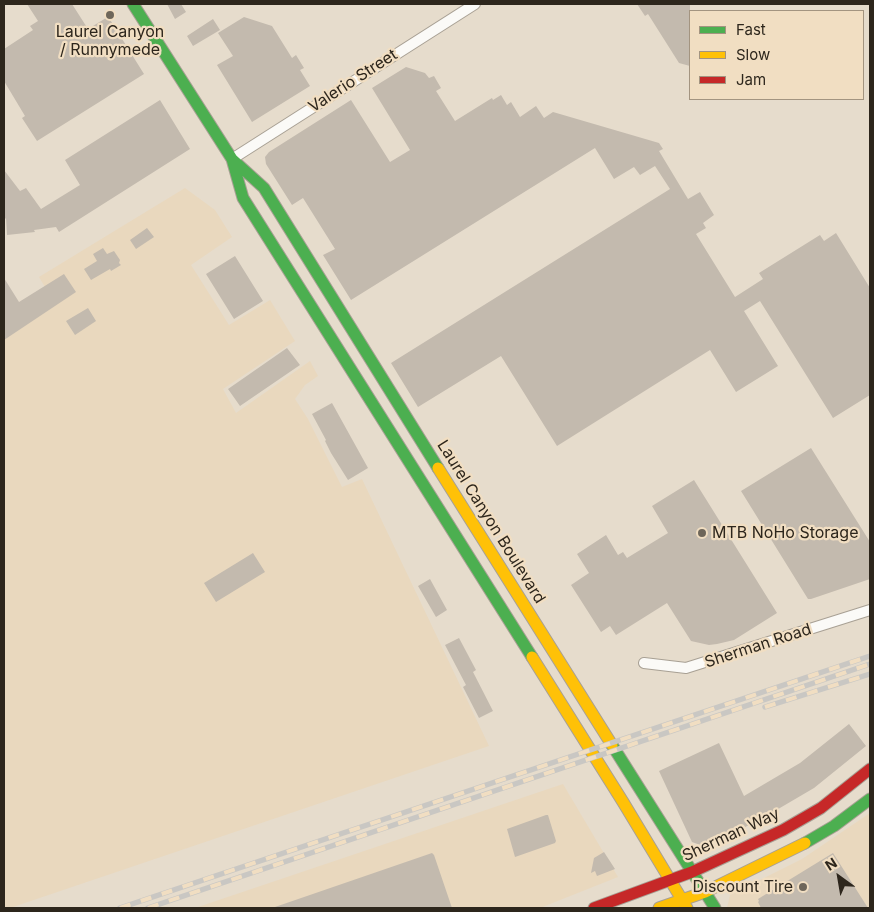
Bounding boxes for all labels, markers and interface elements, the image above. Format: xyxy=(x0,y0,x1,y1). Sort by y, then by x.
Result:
marker: Laurel Canyon / Runnymede xyxy=(104,9,116,21)
legend xyxy=(689,10,864,100)
text: Fast xyxy=(736,20,766,39)
place label: Laurel Canyon / Runnymede xyxy=(56,22,164,60)
street label: Valerio Street xyxy=(305,45,401,117)
text: Slow xyxy=(736,45,770,64)
text: Jam xyxy=(736,70,766,89)
street label: Laurel Canyon Boulevard xyxy=(433,437,549,607)
place label: MTB NoHo Storage xyxy=(712,523,858,543)
marker: MTB NoHo Storage xyxy=(696,527,708,539)
street label: Sherman Road xyxy=(702,620,814,672)
street label: Sherman Way xyxy=(679,804,783,866)
north arrow xyxy=(814,852,864,902)
text: N xyxy=(822,854,840,874)
place label: Discount Tire xyxy=(692,877,793,897)
marker: Discount Tire xyxy=(797,881,809,893)

